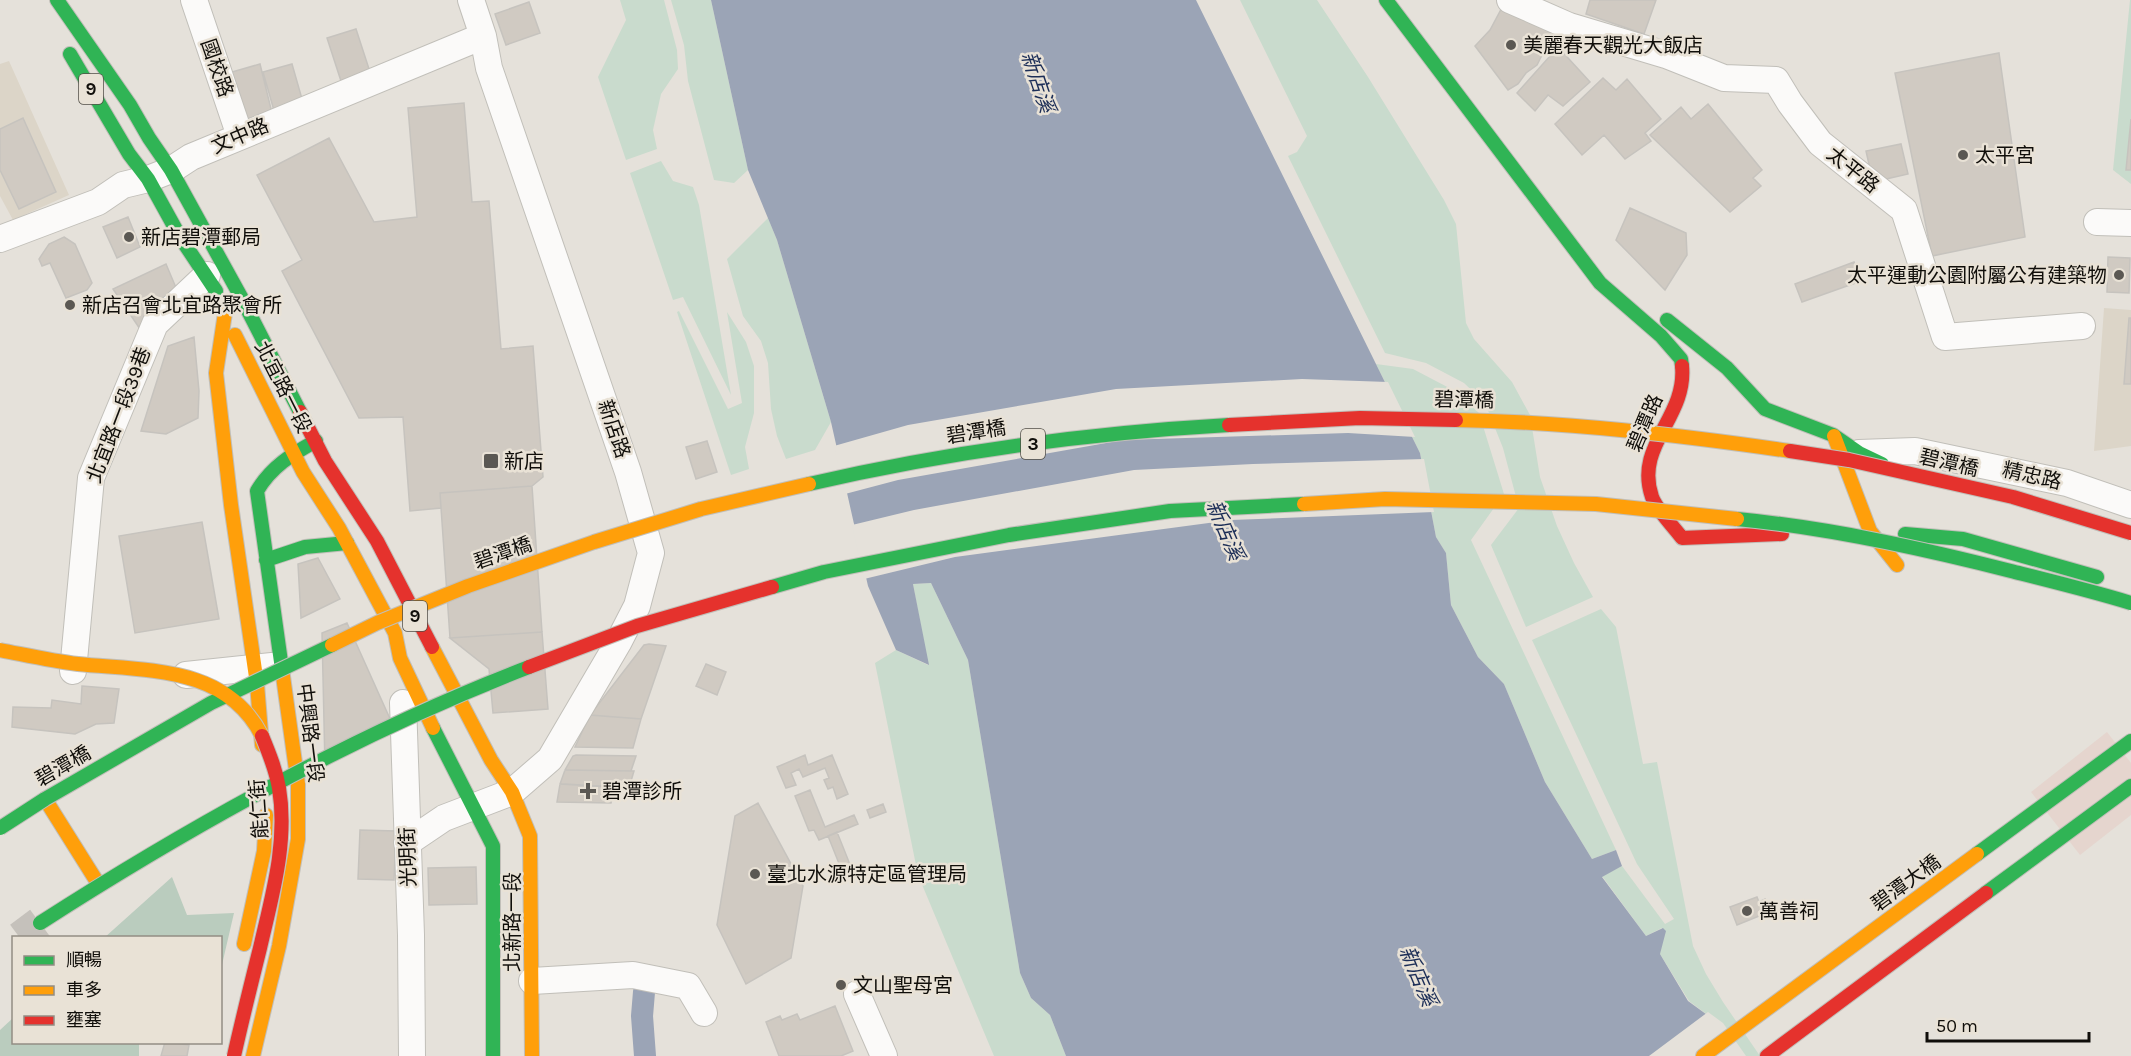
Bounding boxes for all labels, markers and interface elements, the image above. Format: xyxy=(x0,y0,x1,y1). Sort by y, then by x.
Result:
place label: 美麗春天觀光大飯店 xyxy=(1523,34,1703,57)
street label: 國校路 xyxy=(196,36,238,100)
marker: 美麗春天觀光大飯店 xyxy=(1504,38,1518,52)
water label: 新店溪 xyxy=(1016,48,1061,119)
road number: 9 xyxy=(79,74,103,104)
street label: 文中路 xyxy=(208,114,272,158)
street label: 太平路 xyxy=(1822,142,1884,198)
place label: 太平宮 xyxy=(1975,144,2035,167)
marker: 太平宮 xyxy=(1956,148,1970,162)
place label: 新店碧潭郵局 xyxy=(141,226,261,249)
marker: 新店碧潭郵局 xyxy=(122,230,136,244)
place label: 太平運動公園附屬公有建築物 xyxy=(1847,264,2107,287)
marker: 太平運動公園附屬公有建築物 xyxy=(2112,268,2126,282)
place label: 新店召會北宜路聚會所 xyxy=(82,294,282,317)
marker: 新店召會北宜路聚會所 xyxy=(63,298,77,312)
street label: 北宜路一段 xyxy=(250,337,316,437)
street label: 北宜路一段39巷 xyxy=(83,344,155,486)
street label: 碧潭橋 xyxy=(1434,388,1494,412)
street label: 碧潭路 xyxy=(1623,391,1667,455)
street label: 新店路 xyxy=(593,397,635,461)
street label: 碧潭橋 xyxy=(945,416,1007,448)
road number: 3 xyxy=(1021,429,1045,459)
street label: 碧潭橋 xyxy=(1917,445,1981,481)
place label: 新店 xyxy=(504,450,544,473)
marker: 新店 xyxy=(482,452,500,470)
street label: 精忠路 xyxy=(2000,458,2064,494)
water label: 新店溪 xyxy=(1202,496,1250,566)
street label: 碧潭橋 xyxy=(471,532,535,574)
road number: 9 xyxy=(403,601,427,631)
street label: 中興路一段 xyxy=(292,682,328,784)
street label: 碧潭橋 xyxy=(31,741,95,791)
street label: 能仁街 xyxy=(245,778,273,840)
place label: 碧潭診所 xyxy=(602,780,682,803)
marker: 碧潭診所 xyxy=(579,782,597,800)
street label: 光明街 xyxy=(395,827,421,887)
street label: 碧潭大橋 xyxy=(1867,850,1945,916)
place label: 臺北水源特定區管理局 xyxy=(767,863,967,886)
marker: 臺北水源特定區管理局 xyxy=(748,867,762,881)
street label: 北新路一段 xyxy=(501,872,524,972)
place label: 萬善祠 xyxy=(1759,900,1819,923)
marker: 萬善祠 xyxy=(1740,904,1754,918)
legend xyxy=(12,936,222,1044)
water label: 新店溪 xyxy=(1395,942,1443,1012)
text: 順暢 xyxy=(66,949,102,971)
place label: 文山聖母宮 xyxy=(853,974,953,997)
marker: 文山聖母宮 xyxy=(834,978,848,992)
text: 車多 xyxy=(66,979,102,1001)
scale bar xyxy=(1927,1005,2089,1043)
text: 壅塞 xyxy=(66,1009,102,1031)
text: 50 m xyxy=(1936,1015,1978,1037)

